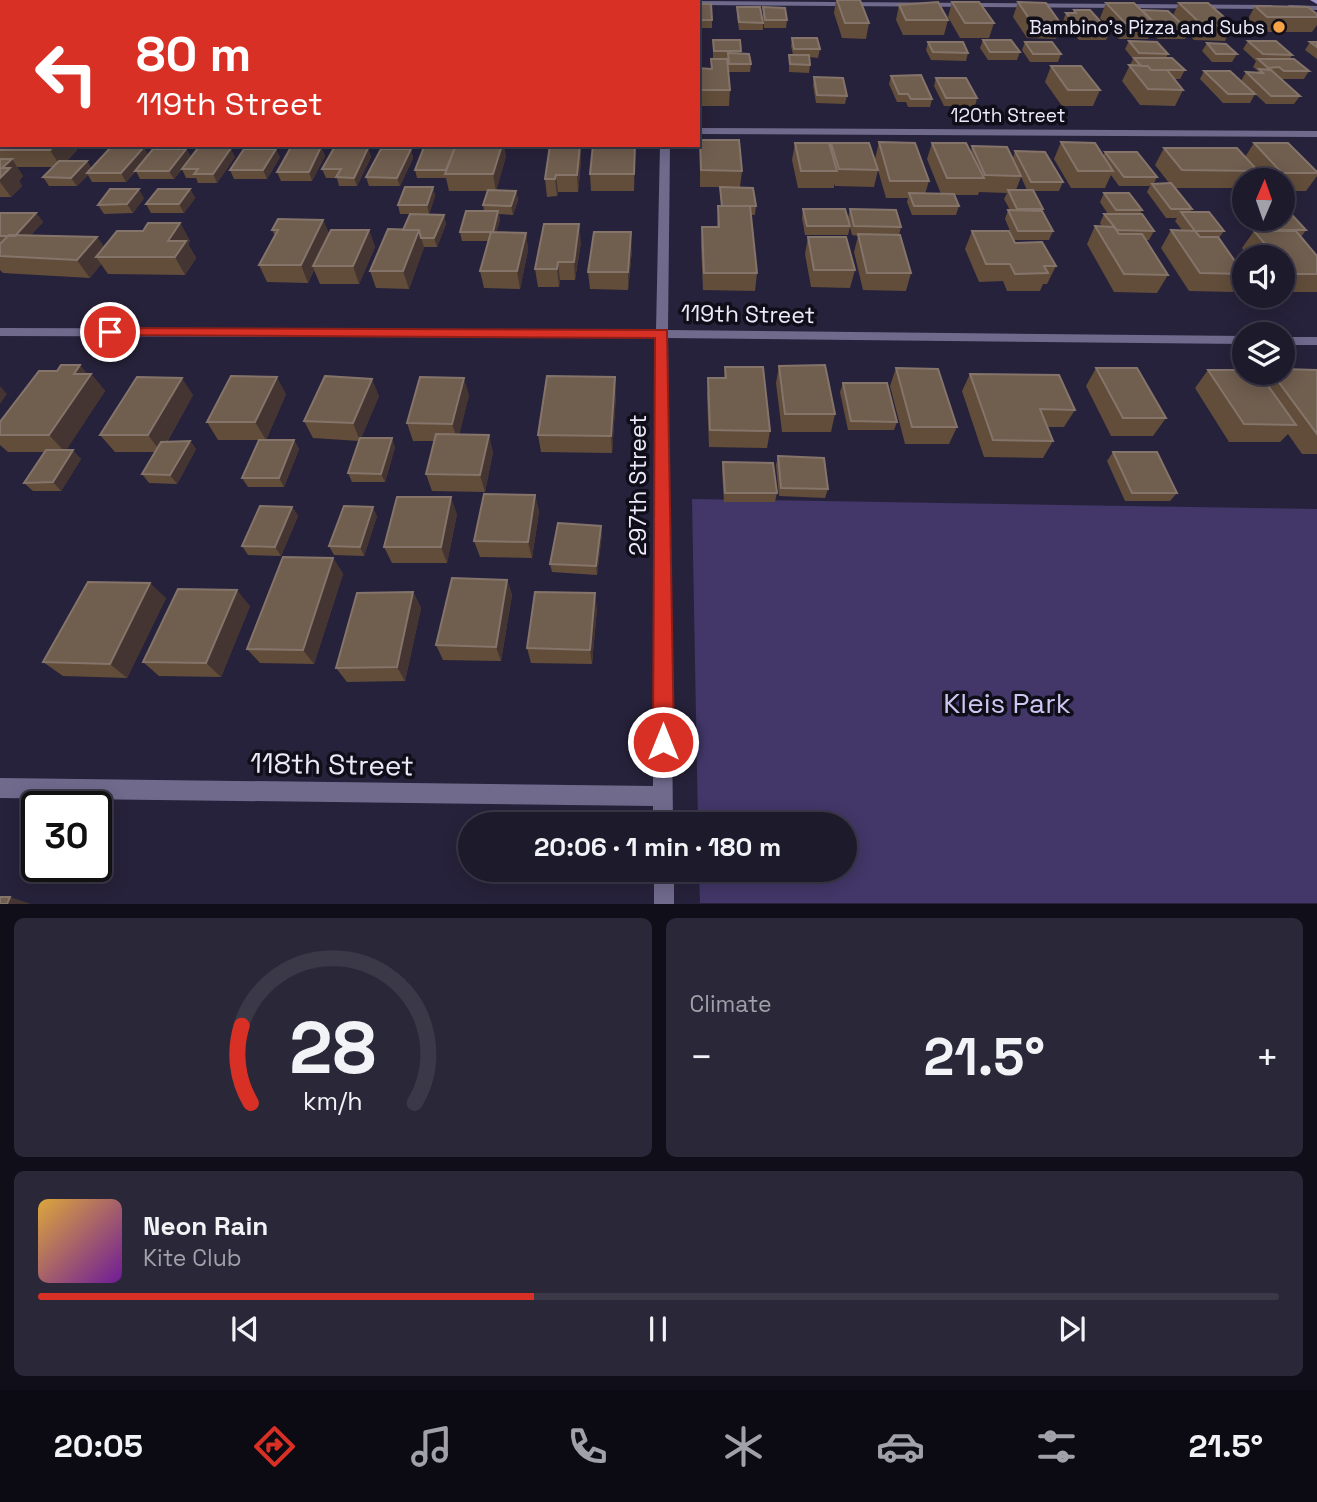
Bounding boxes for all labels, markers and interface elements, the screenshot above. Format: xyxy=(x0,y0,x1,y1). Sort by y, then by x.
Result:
place label: Bambino's Pizza and Subs xyxy=(1029,15,1265,40)
marker: Bambino's Pizza and Subs xyxy=(1271,19,1287,35)
text: 80 m xyxy=(136,23,251,85)
icon: left xyxy=(21,28,112,119)
text: 119th Street xyxy=(136,84,323,124)
street label: 120th Street xyxy=(951,103,1065,128)
north arrow xyxy=(1232,168,1295,231)
map controls xyxy=(1232,168,1295,385)
button: sound xyxy=(1232,245,1295,308)
street label: 119th Street xyxy=(681,298,815,330)
pin xyxy=(80,302,140,362)
icon: arrive xyxy=(91,313,129,351)
button: layers xyxy=(1232,322,1295,385)
street label: 297th Street xyxy=(623,414,653,556)
park label: Kleis Park xyxy=(943,685,1071,721)
position arrow xyxy=(626,705,700,779)
street label: 118th Street xyxy=(250,745,414,783)
speed limit sign: 30 xyxy=(21,791,112,882)
text: 20:06 · 1 min · 180 m xyxy=(534,830,781,864)
text: Climate xyxy=(690,989,772,1019)
text: 28 xyxy=(289,1002,376,1095)
text: 21.5° xyxy=(923,1024,1045,1090)
text: − xyxy=(690,1033,713,1081)
text: + xyxy=(1255,1033,1279,1081)
text: km/h xyxy=(303,1085,363,1117)
text: Neon Rain xyxy=(143,1209,268,1243)
text: Kite Club xyxy=(143,1243,242,1273)
icon: previous xyxy=(226,1310,264,1348)
icon: pause xyxy=(639,1310,677,1348)
icon: next xyxy=(1053,1310,1091,1348)
icon: directions xyxy=(250,1422,299,1471)
icon: music xyxy=(407,1422,456,1471)
icon: phone xyxy=(563,1422,612,1471)
icon: climate xyxy=(719,1422,768,1471)
icon: car xyxy=(876,1422,925,1471)
icon: filters xyxy=(1032,1422,1081,1471)
text: 20:05 xyxy=(54,1426,143,1466)
text: 21.5° xyxy=(1188,1426,1263,1466)

